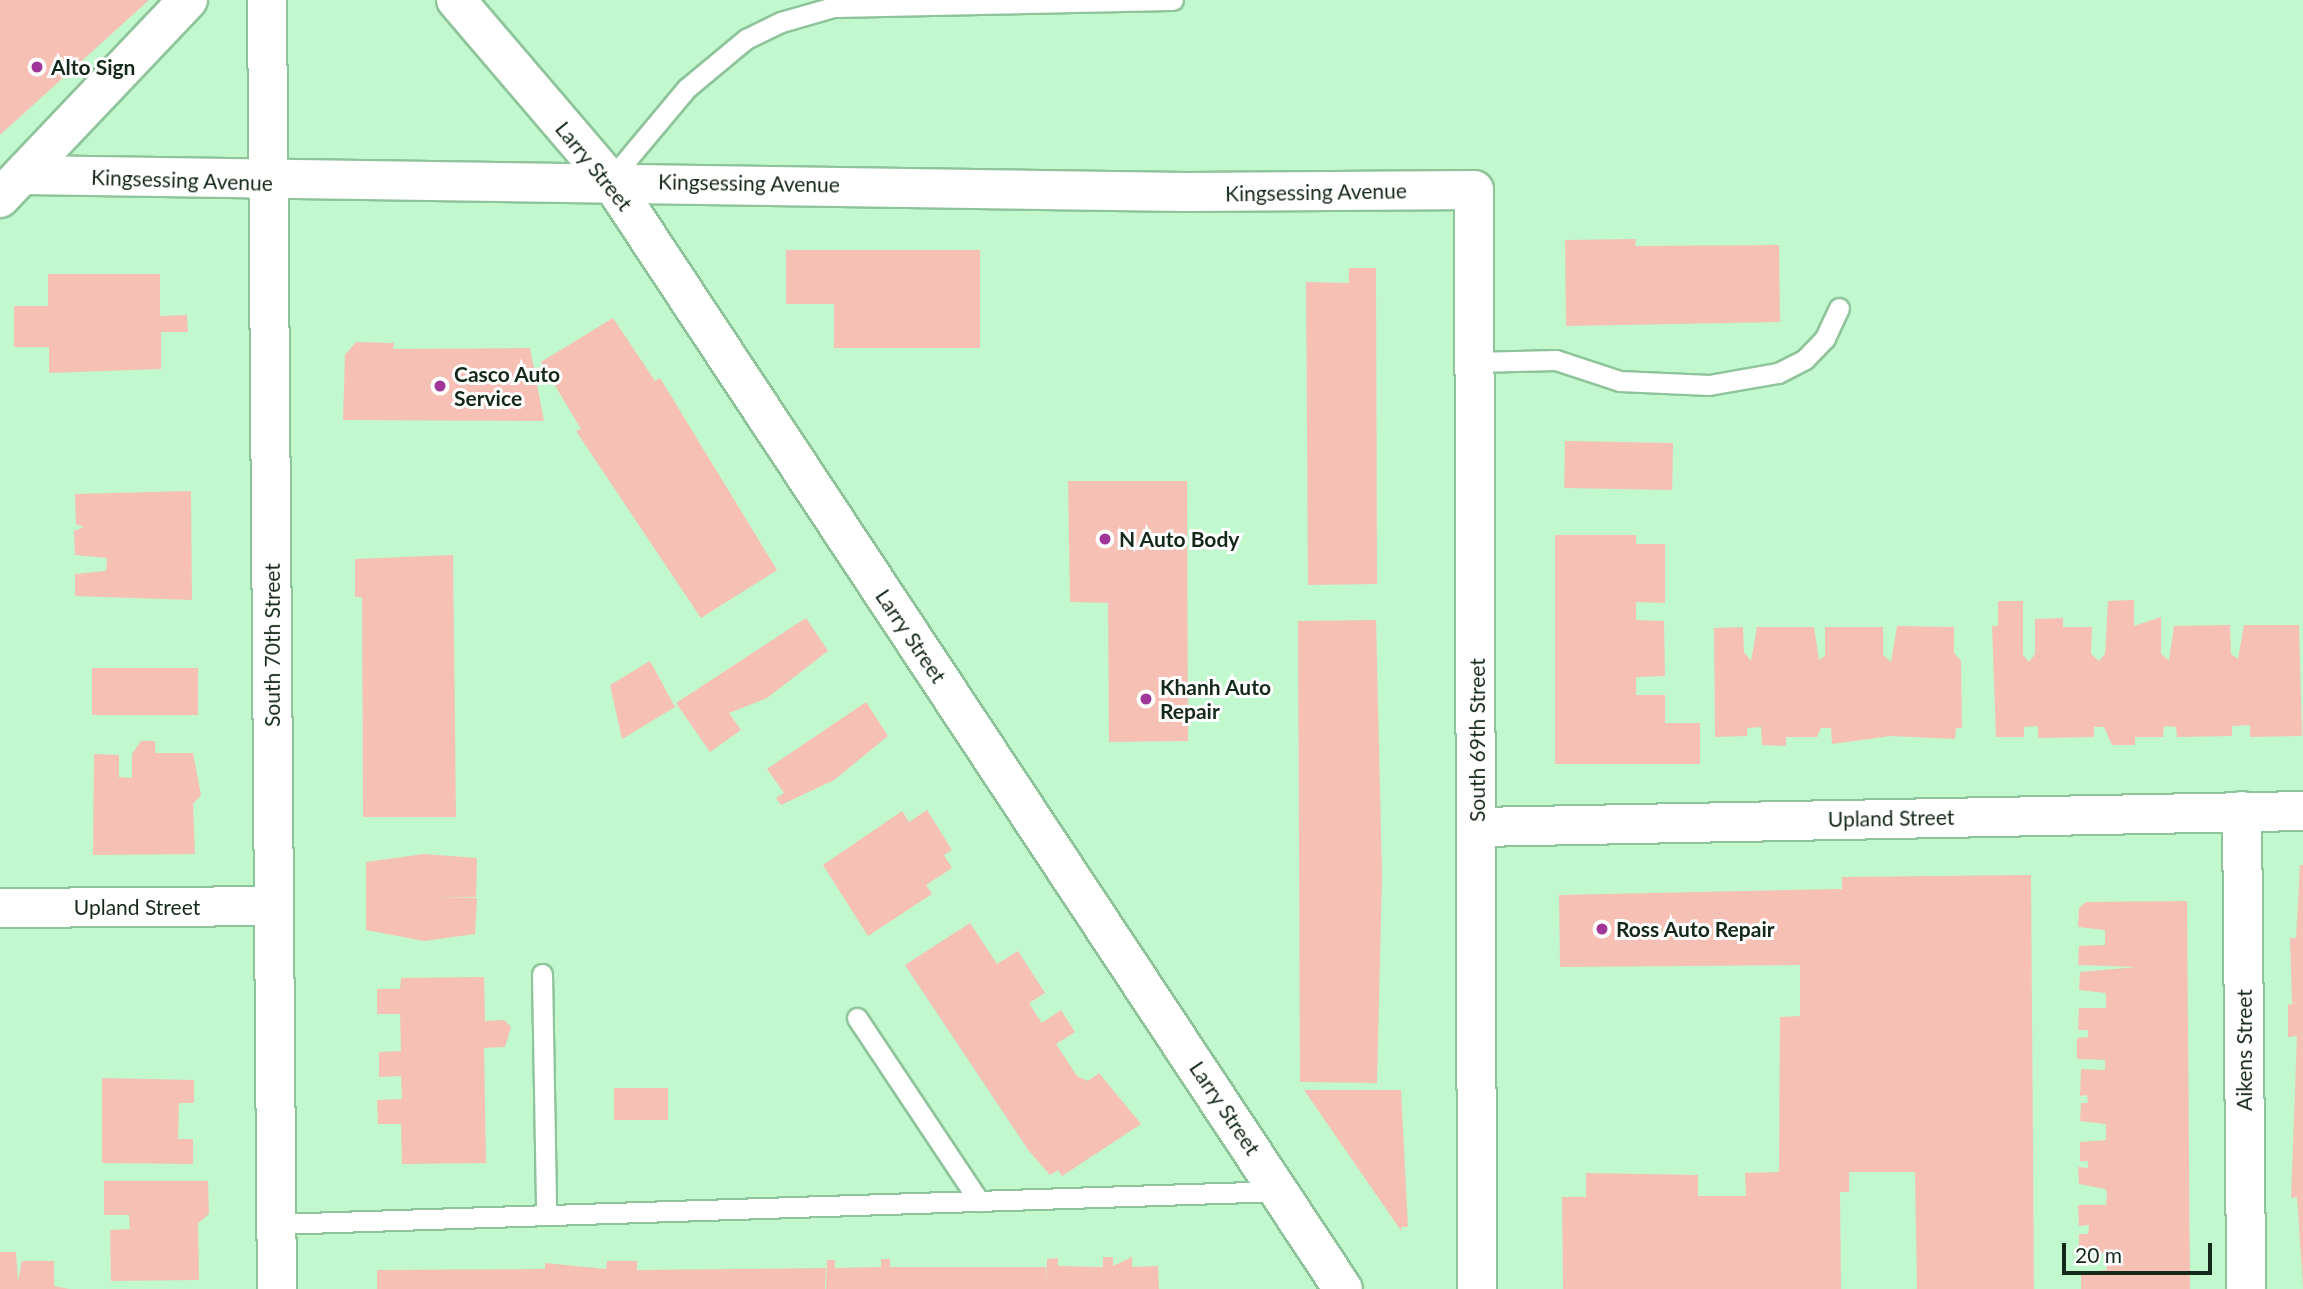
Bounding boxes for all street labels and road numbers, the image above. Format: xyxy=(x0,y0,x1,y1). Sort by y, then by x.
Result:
street label: Larry Street xyxy=(550,116,638,216)
street label: Kingsessing Avenue xyxy=(90,164,274,196)
street label: Kingsessing Avenue xyxy=(658,169,840,197)
street label: Kingsessing Avenue xyxy=(1225,178,1407,206)
street label: South 70th Street xyxy=(259,563,285,727)
street label: Larry Street xyxy=(870,584,952,688)
street label: South 69th Street xyxy=(1464,658,1490,822)
street label: Upland Street xyxy=(1828,804,1954,832)
street label: Upland Street xyxy=(74,894,200,920)
street label: Aikens Street xyxy=(2231,989,2257,1111)
street label: Larry Street xyxy=(1184,1056,1266,1160)

